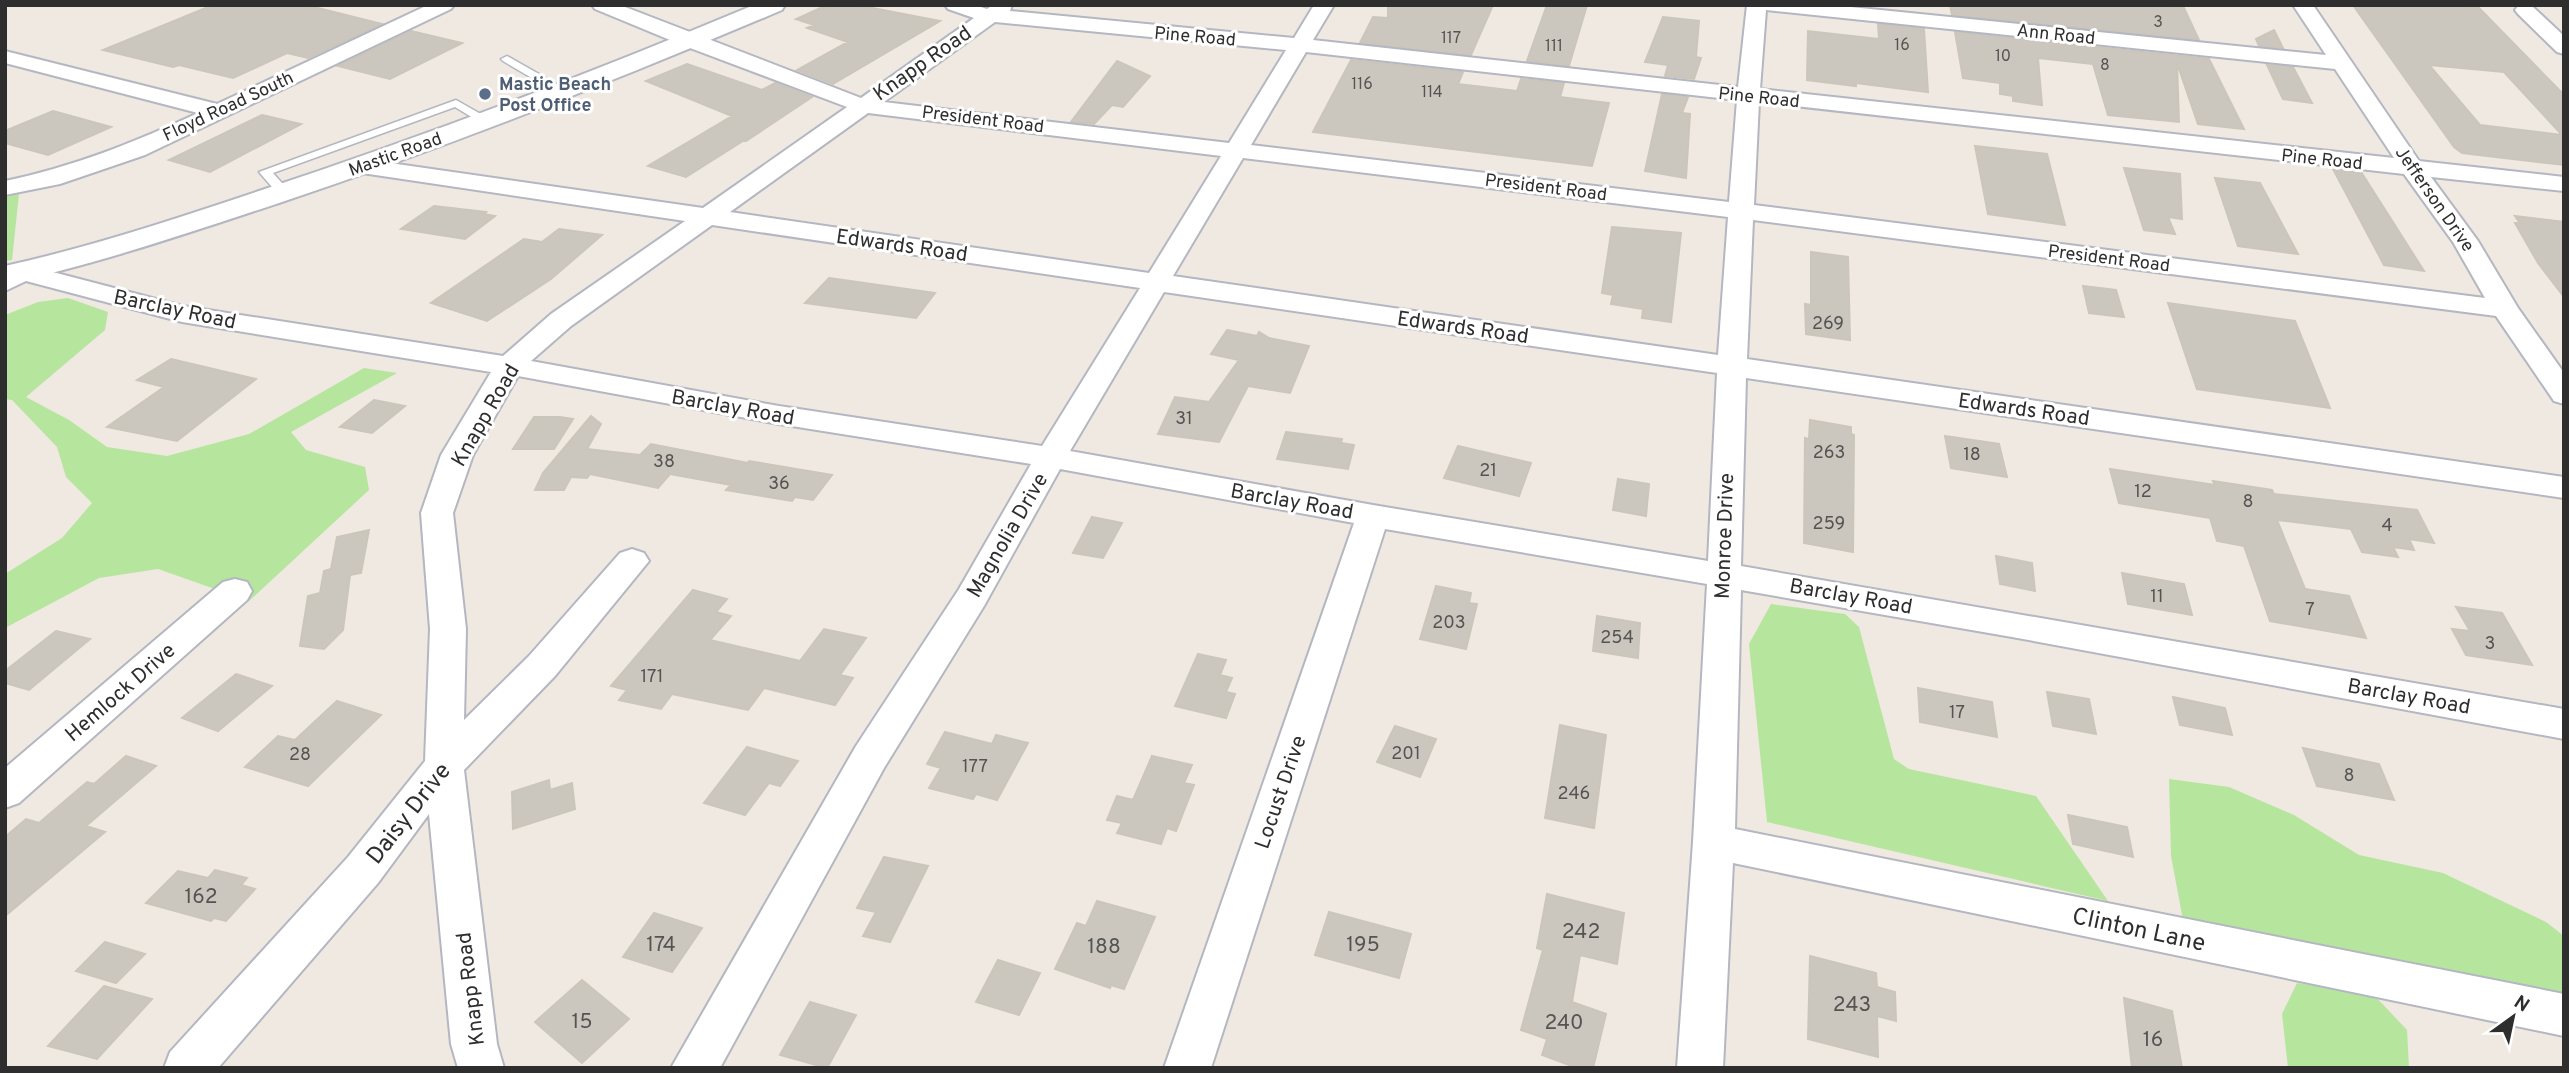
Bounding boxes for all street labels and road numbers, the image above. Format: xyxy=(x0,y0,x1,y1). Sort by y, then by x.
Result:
street label: Knapp Road xyxy=(868,20,977,108)
street label: Ann Road xyxy=(2016,20,2096,51)
street label: Pine Road xyxy=(1153,22,1237,53)
street label: Floyd Road South xyxy=(160,67,298,148)
street label: Pine Road xyxy=(1717,83,1801,114)
street label: President Road xyxy=(920,102,1045,139)
street label: Mastic Road xyxy=(346,128,445,183)
street label: Jefferson Drive xyxy=(2389,143,2479,257)
street label: Pine Road xyxy=(2280,145,2364,176)
street label: President Road xyxy=(1483,170,1608,207)
street label: Edwards Road xyxy=(834,224,969,269)
street label: President Road xyxy=(2046,241,2171,278)
street label: Barclay Road xyxy=(111,284,238,337)
street label: Edwards Road xyxy=(1395,306,1530,351)
street label: Knapp Road xyxy=(446,360,527,472)
street label: Barclay Road xyxy=(669,384,796,433)
street label: Edwards Road xyxy=(1956,388,2091,433)
street label: Magnolia Drive xyxy=(962,468,1055,603)
street label: Monroe Drive xyxy=(1710,472,1741,600)
street label: Barclay Road xyxy=(1228,478,1355,527)
street label: Barclay Road xyxy=(1787,573,1914,622)
street label: Hemlock Drive xyxy=(60,638,182,749)
street label: Barclay Road xyxy=(2345,673,2472,722)
street label: Locust Drive xyxy=(1249,732,1313,853)
street label: Daisy Drive xyxy=(361,757,459,871)
street label: Clinton Lane xyxy=(2069,902,2208,960)
street label: Knapp Road xyxy=(451,930,492,1047)

